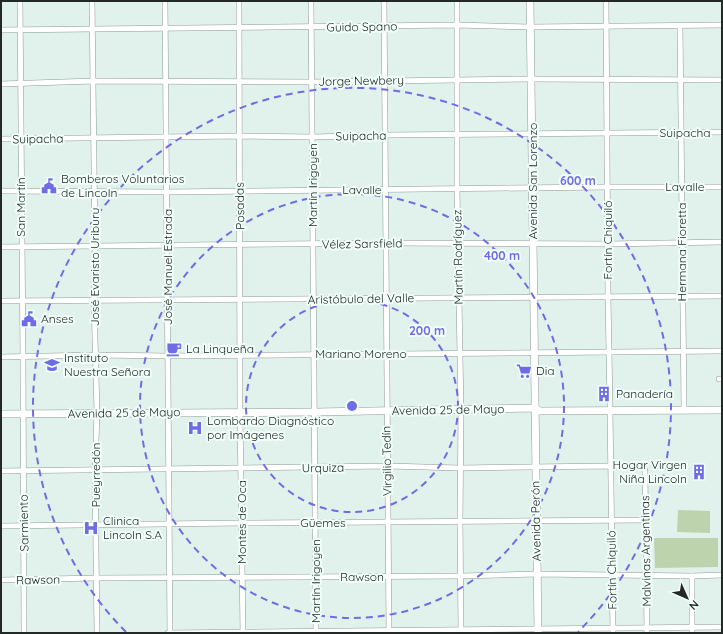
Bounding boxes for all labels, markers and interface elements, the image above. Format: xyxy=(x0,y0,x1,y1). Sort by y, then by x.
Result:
street label: Guido Spano xyxy=(326,18,398,35)
street label: Jorge Newbery xyxy=(318,72,404,89)
street label: Avenida San Lorenzo xyxy=(525,123,540,239)
street label: Suipacha xyxy=(660,125,711,140)
street label: Suipacha xyxy=(335,128,387,143)
street label: Suipacha xyxy=(12,131,64,146)
street label: Martín Irigoyen xyxy=(305,143,320,227)
place label: Bomberos Voluntarios de Lincoln xyxy=(61,171,185,200)
text: 600 m xyxy=(560,173,596,188)
street label: San Martín xyxy=(13,177,28,237)
public building icon: Bomberos Voluntarios de Lincoln xyxy=(40,177,58,195)
street label: Lavalle xyxy=(665,179,705,194)
street label: Posadas xyxy=(232,182,247,230)
street label: Lavalle xyxy=(342,182,382,197)
street label: Fortín Chiquiló xyxy=(600,200,615,280)
street label: Hermana Fioretta xyxy=(674,203,689,301)
street label: José Evaristo Uriburu xyxy=(87,208,102,326)
street label: José Manuel Estrada xyxy=(160,209,175,325)
street label: Martín Rodríguez xyxy=(449,209,466,305)
street label: Vélez Sarsfield xyxy=(321,235,402,252)
text: 400 m xyxy=(484,248,520,263)
street label: Aristóbulo del Valle xyxy=(308,290,415,307)
public building icon: Anses xyxy=(20,310,38,328)
place label: Anses xyxy=(41,311,74,326)
text: 200 m xyxy=(409,323,445,338)
cafe icon: La Linqueña xyxy=(165,340,183,358)
place label: La Linqueña xyxy=(186,341,254,356)
street label: Mariano Moreno xyxy=(315,346,407,361)
place label: Instituto Nuestra Señora xyxy=(64,350,151,379)
school or university icon: Instituto Nuestra Señora xyxy=(43,356,61,374)
supermarket icon: Dia xyxy=(515,362,533,380)
place label: Dia xyxy=(536,363,554,378)
building icon: Panadería xyxy=(595,385,613,403)
place label: Panadería xyxy=(616,386,673,401)
centre of rings xyxy=(345,399,359,413)
street label: Avenida 25 de Mayo xyxy=(391,401,505,418)
street label: Avenida 25 de Mayo xyxy=(67,404,181,421)
place label: Lombardo Diagnóstico por Imágenes xyxy=(207,413,334,442)
hospital icon: Lombardo Diagnóstico por Imágenes xyxy=(186,419,204,437)
street label: Virgilio Tedín xyxy=(378,426,395,496)
street label: Pueyrredón xyxy=(88,443,103,507)
place label: Hogar Virgen Niña Lincoln xyxy=(613,457,687,486)
street label: Urquiza xyxy=(302,460,344,475)
building icon: Hogar Virgen Niña Lincoln xyxy=(690,463,708,481)
street label: Montes de Oca xyxy=(234,480,249,564)
street label: Avenida Perón xyxy=(527,481,544,561)
street label: Sarmiento xyxy=(16,494,31,552)
street label: Malvinas Argentinas xyxy=(637,495,654,607)
place label: Clinica Lincoln S.A xyxy=(103,513,162,542)
street label: Güemes xyxy=(300,515,346,530)
hospital icon: Clinica Lincoln S.A xyxy=(82,519,100,537)
street label: Fortín Chiquiló xyxy=(603,530,620,610)
street label: Martín Irigoyen xyxy=(308,539,323,623)
street label: Rawson xyxy=(340,569,384,584)
street label: Rawson xyxy=(16,572,60,587)
north arrow xyxy=(667,578,707,618)
text: N xyxy=(686,597,702,613)

